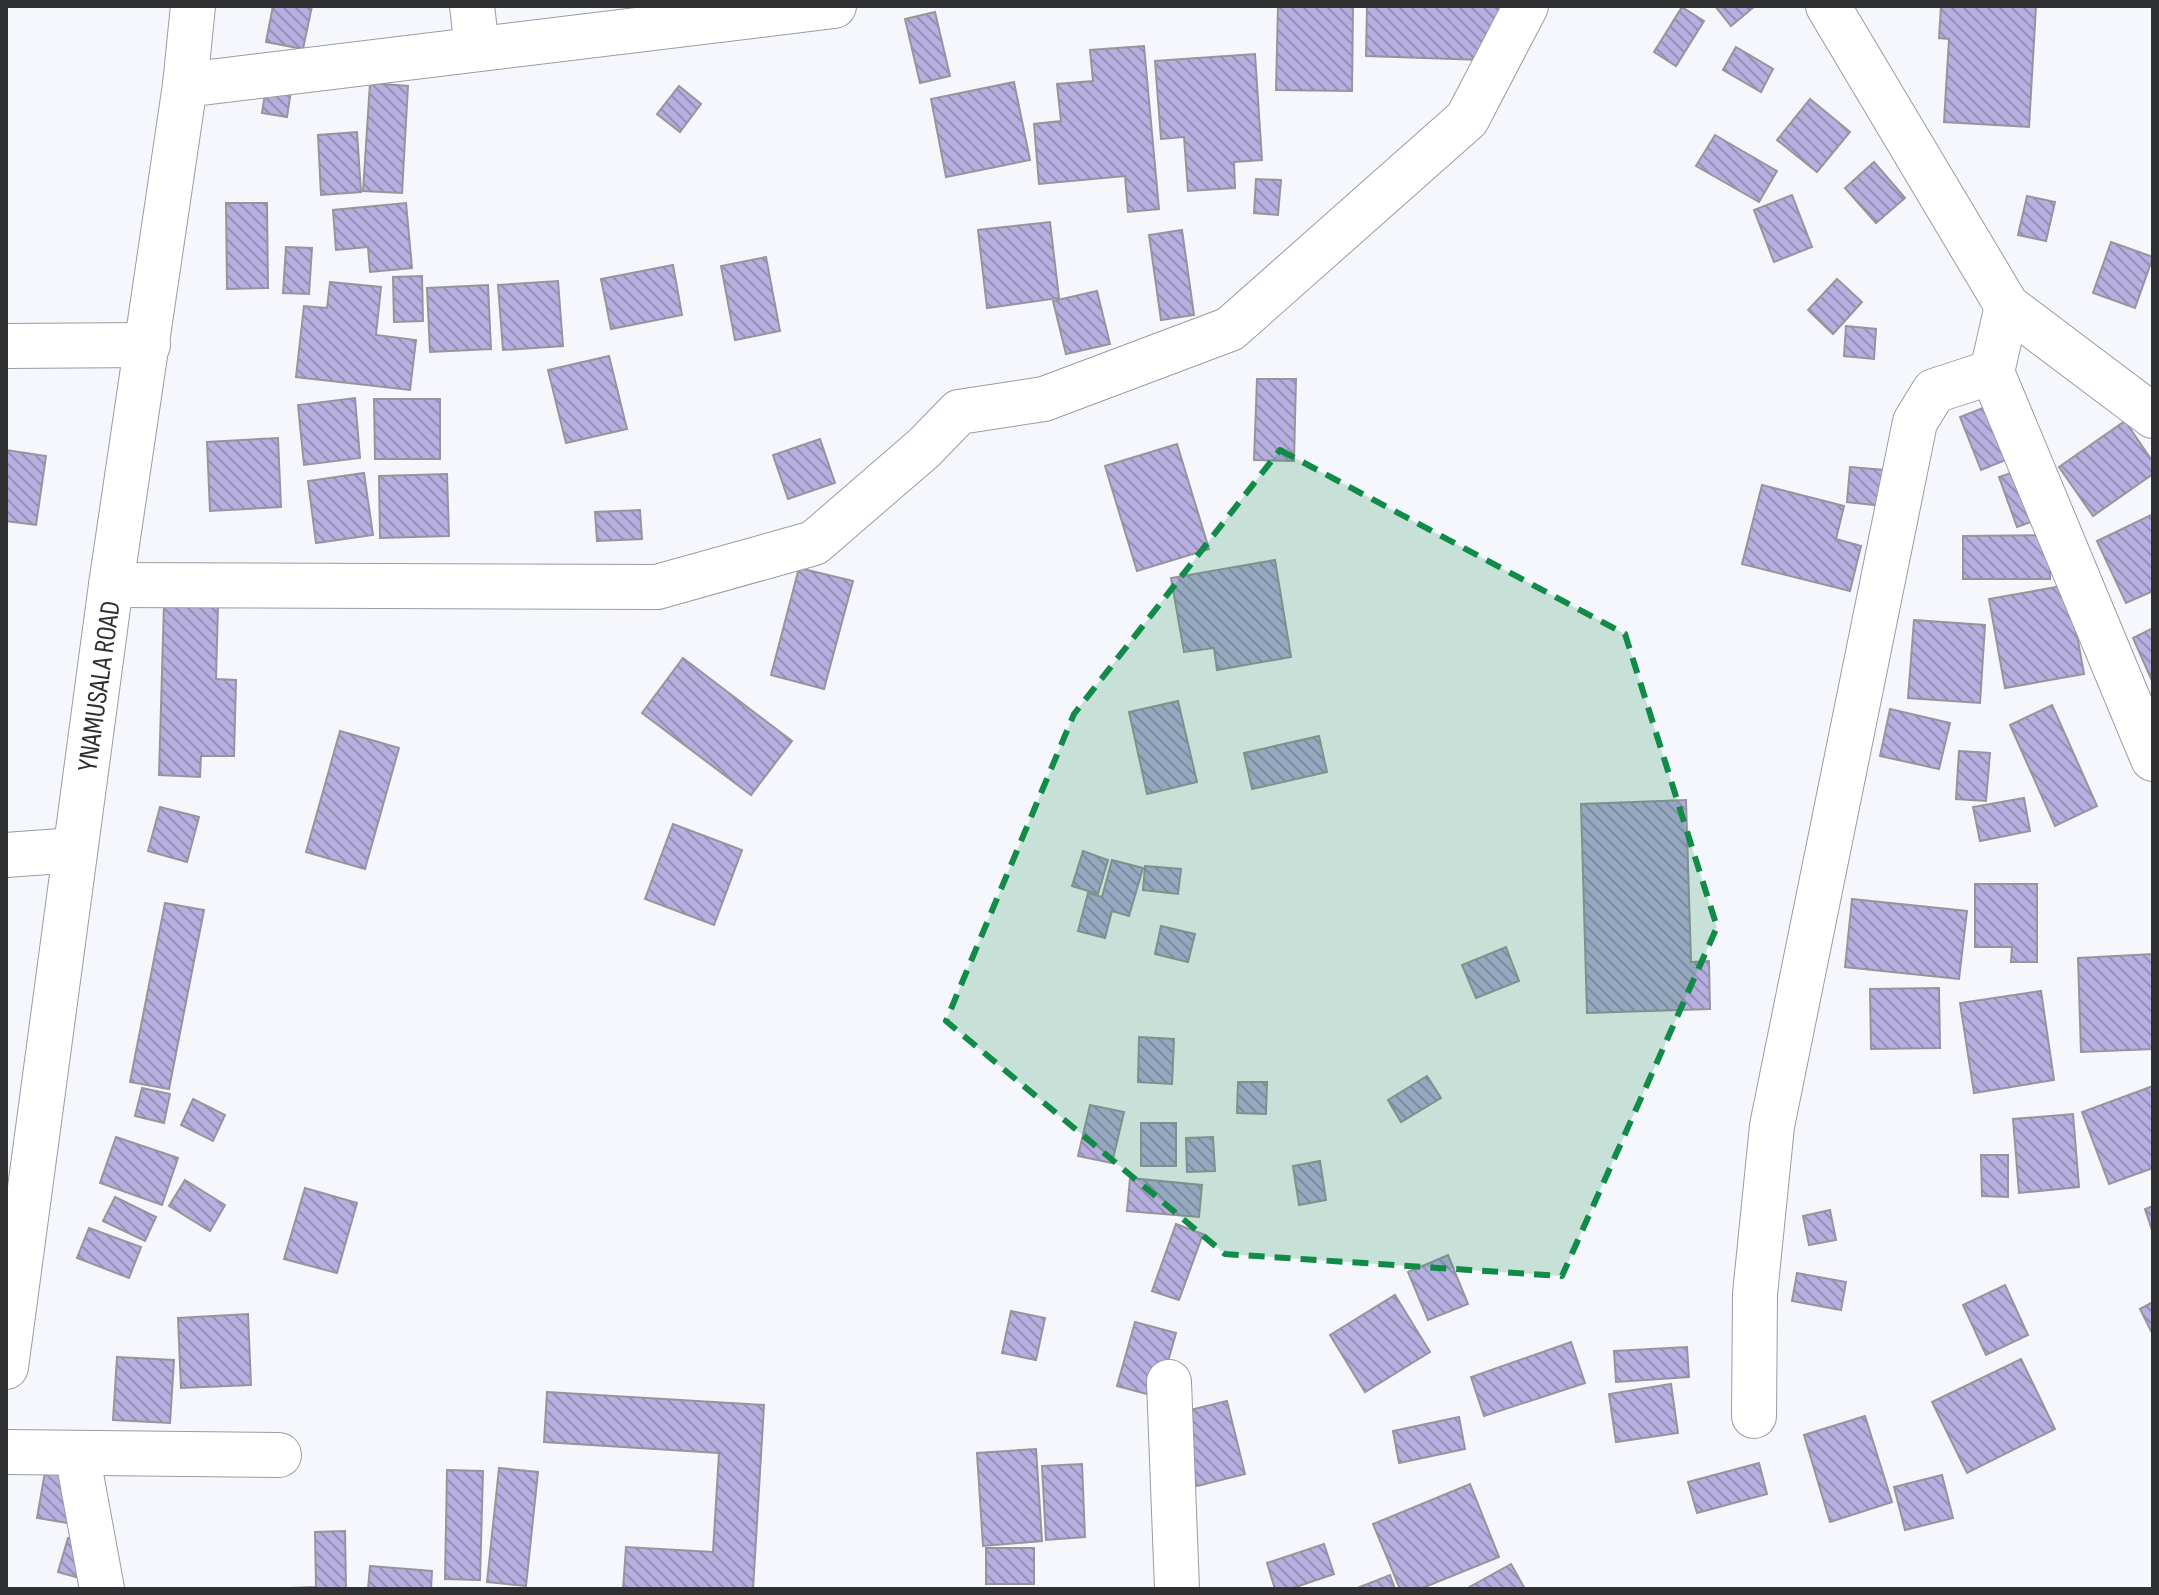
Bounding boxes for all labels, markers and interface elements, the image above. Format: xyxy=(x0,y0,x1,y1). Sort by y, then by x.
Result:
street label: YNAMUSALA ROAD xyxy=(71,599,128,773)

